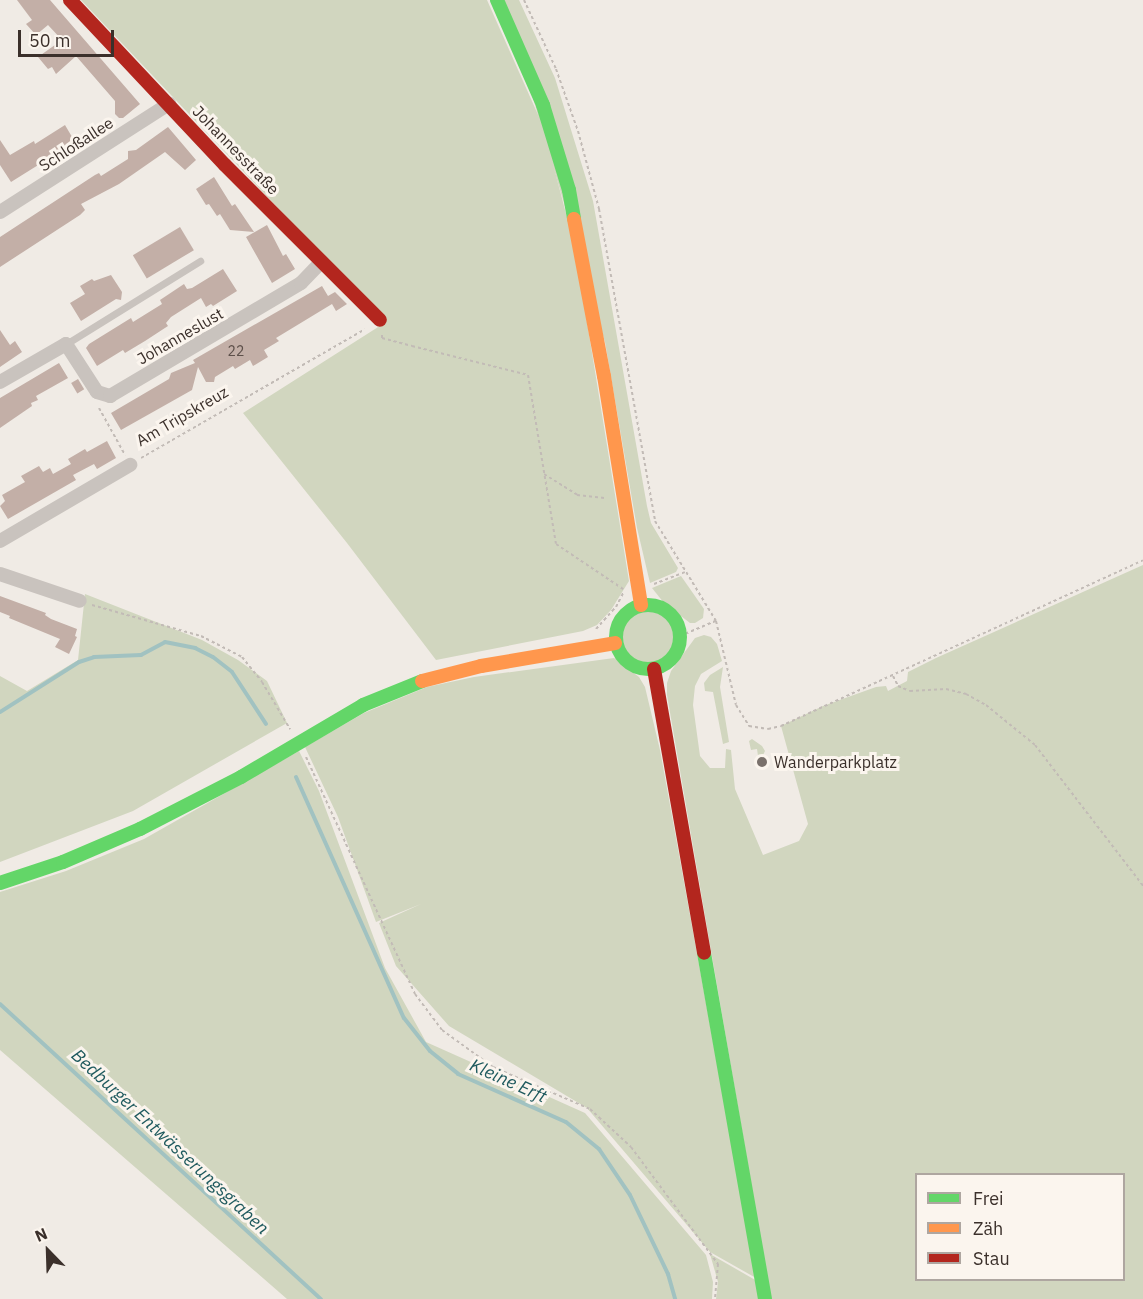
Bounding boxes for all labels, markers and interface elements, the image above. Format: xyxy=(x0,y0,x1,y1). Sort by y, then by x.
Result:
scale bar xyxy=(21,18,117,56)
text: 50 m xyxy=(29,29,71,52)
street label: Johannesstraße xyxy=(189,102,283,198)
street label: Schloßallee xyxy=(35,113,117,175)
street label: Johanneslust xyxy=(134,304,226,368)
house number: 22 xyxy=(228,343,244,359)
street label: Am Tripskreuz xyxy=(133,382,231,450)
place label: Wanderparkplatz xyxy=(774,752,897,772)
marker: Wanderparkplatz xyxy=(755,755,769,769)
water label: Bedburger Entwässerungsgraben xyxy=(67,1045,273,1239)
water label: Kleine Erft xyxy=(466,1055,550,1107)
legend xyxy=(915,1173,1125,1281)
text: Frei xyxy=(973,1187,1004,1210)
text: Zäh xyxy=(973,1217,1003,1240)
north arrow xyxy=(18,1221,78,1281)
text: N xyxy=(32,1223,50,1246)
text: Stau xyxy=(973,1247,1010,1270)

